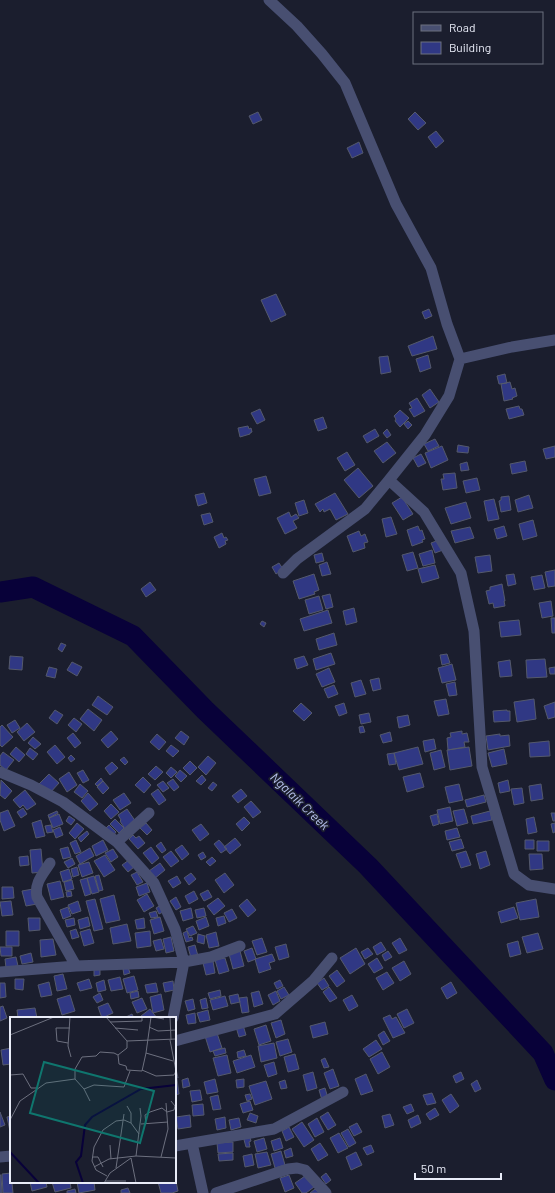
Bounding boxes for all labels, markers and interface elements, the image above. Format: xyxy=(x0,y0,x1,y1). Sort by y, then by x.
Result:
legend xyxy=(413,12,543,64)
text: Road xyxy=(449,20,476,34)
text: Building xyxy=(449,40,491,54)
water label: Ngalaik Creek xyxy=(267,769,333,834)
inset map xyxy=(10,1017,176,1183)
scale bar xyxy=(415,1155,501,1181)
text: 50 m xyxy=(421,1161,446,1175)

